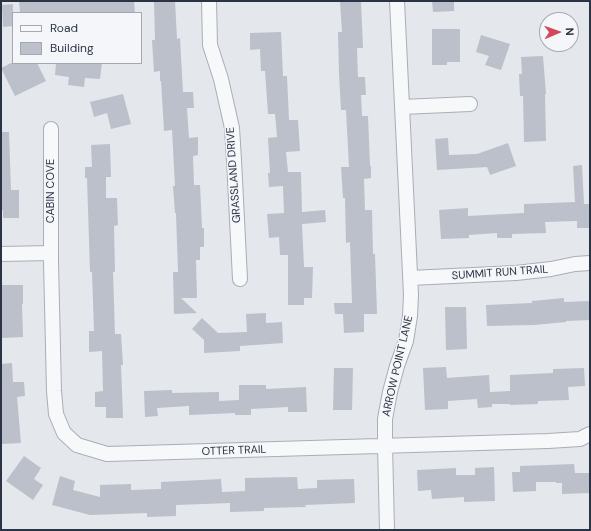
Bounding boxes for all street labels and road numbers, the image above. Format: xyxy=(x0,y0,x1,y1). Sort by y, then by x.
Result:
street label: GRASSLAND DRIVE xyxy=(224,126,244,224)
street label: CABIN COVE xyxy=(44,159,58,223)
street label: SUMMIT RUN TRAIL xyxy=(451,263,549,283)
street label: ARROW POINT LANE xyxy=(380,314,416,418)
street label: OTTER TRAIL xyxy=(202,443,266,459)

